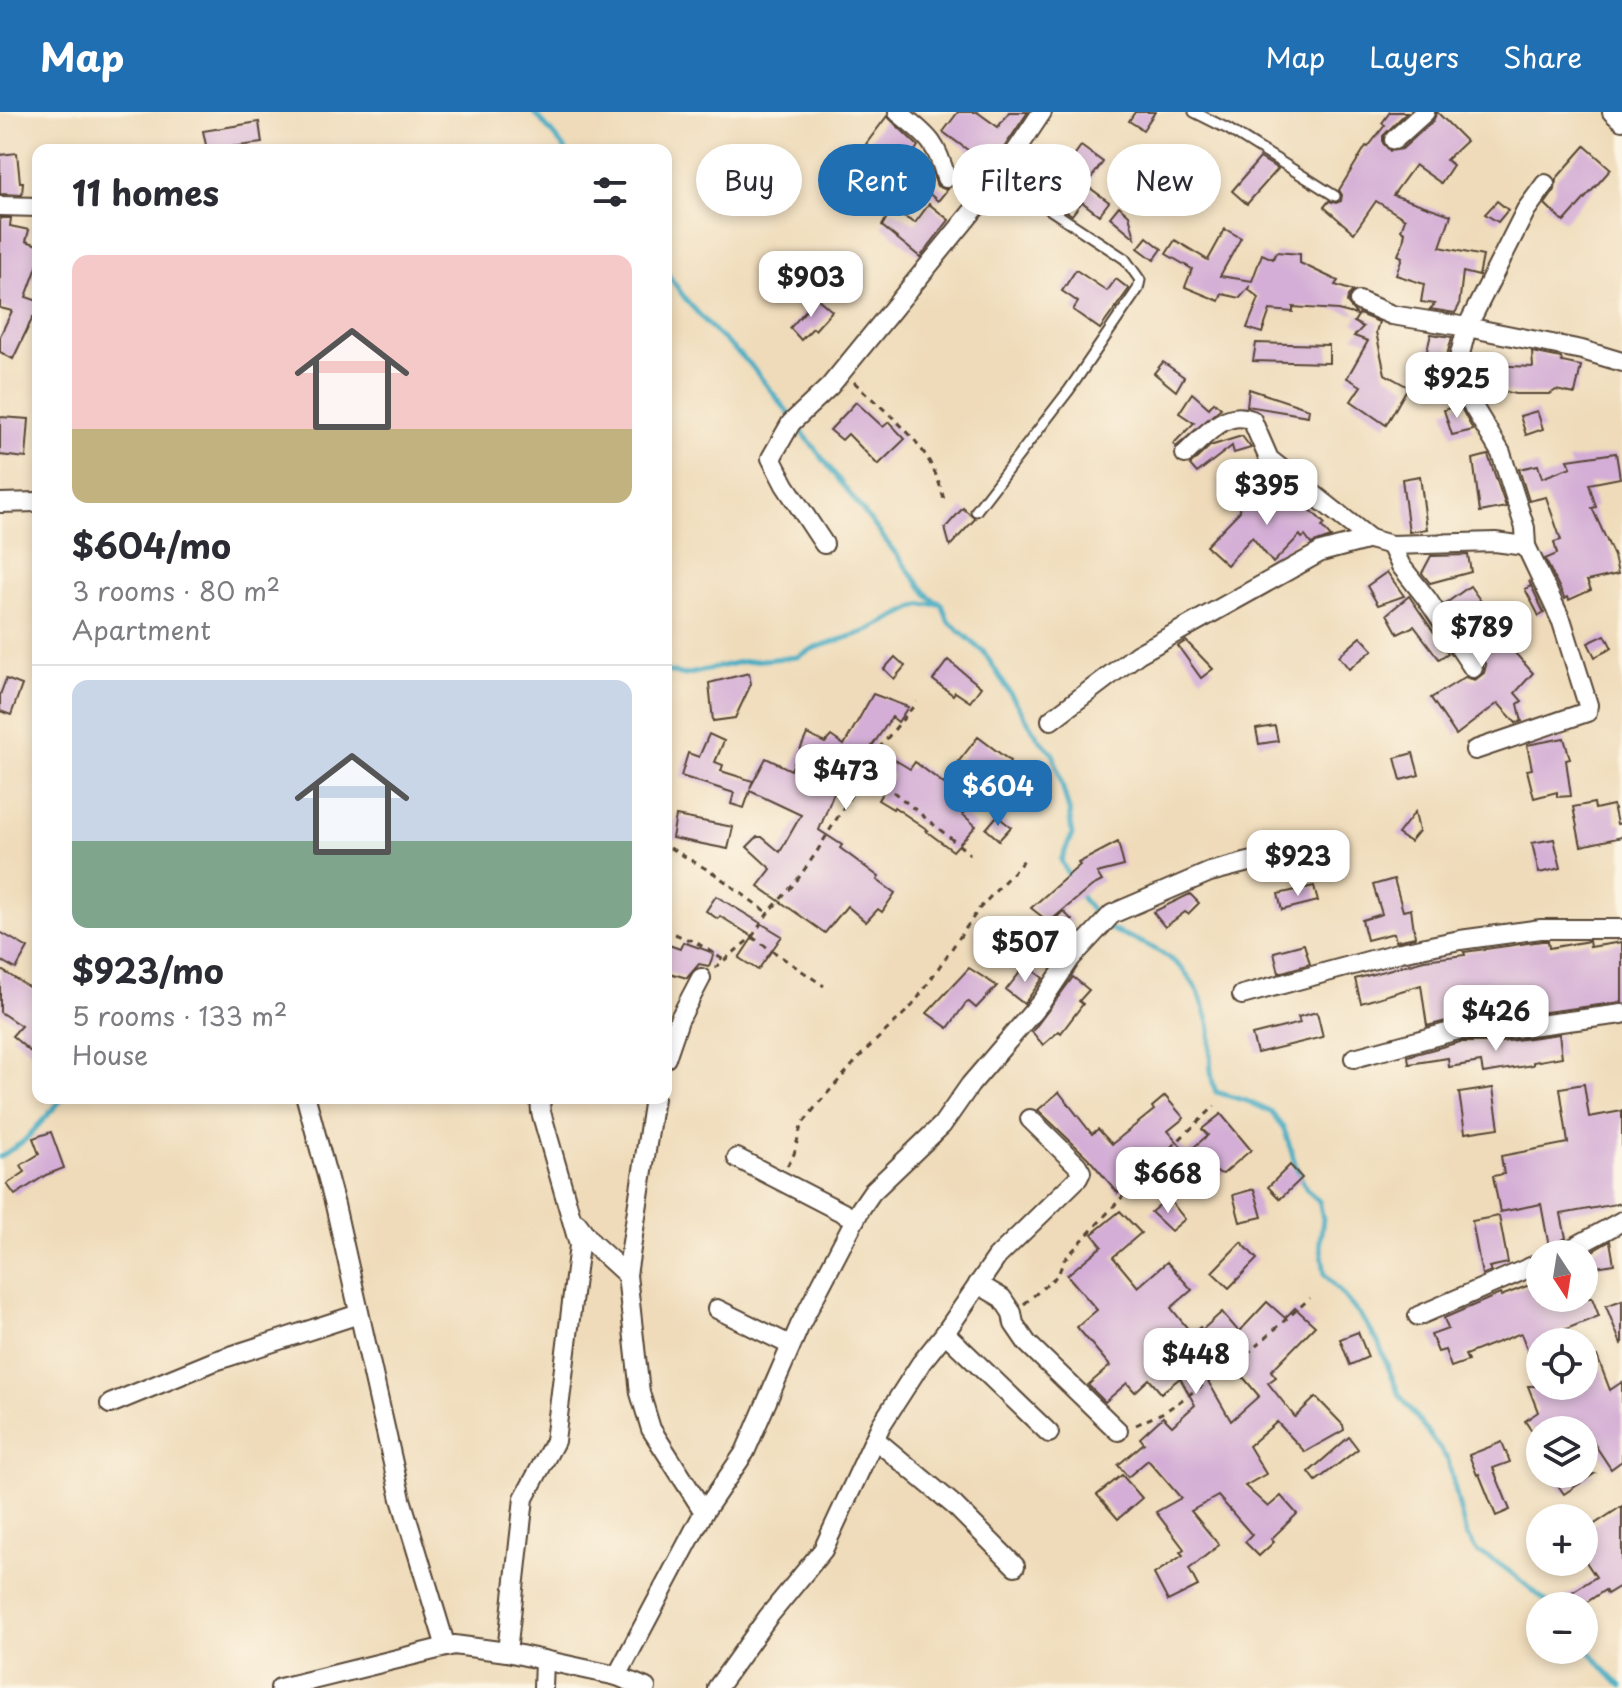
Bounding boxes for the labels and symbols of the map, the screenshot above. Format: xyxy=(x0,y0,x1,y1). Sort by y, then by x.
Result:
pin: $903 xyxy=(764,251,858,319)
pin: $925 xyxy=(1410,352,1504,420)
pin: $395 xyxy=(1220,459,1314,527)
pin: $789 xyxy=(1435,601,1529,669)
pin: $473 xyxy=(799,744,893,812)
pin: $604 xyxy=(951,760,1045,828)
pin: $923 xyxy=(1251,830,1345,898)
pin: $507 xyxy=(978,916,1072,984)
pin: $426 xyxy=(1449,985,1543,1053)
pin: $668 xyxy=(1121,1147,1215,1215)
north arrow xyxy=(1526,1240,1598,1312)
pin: $448 xyxy=(1149,1328,1243,1396)

